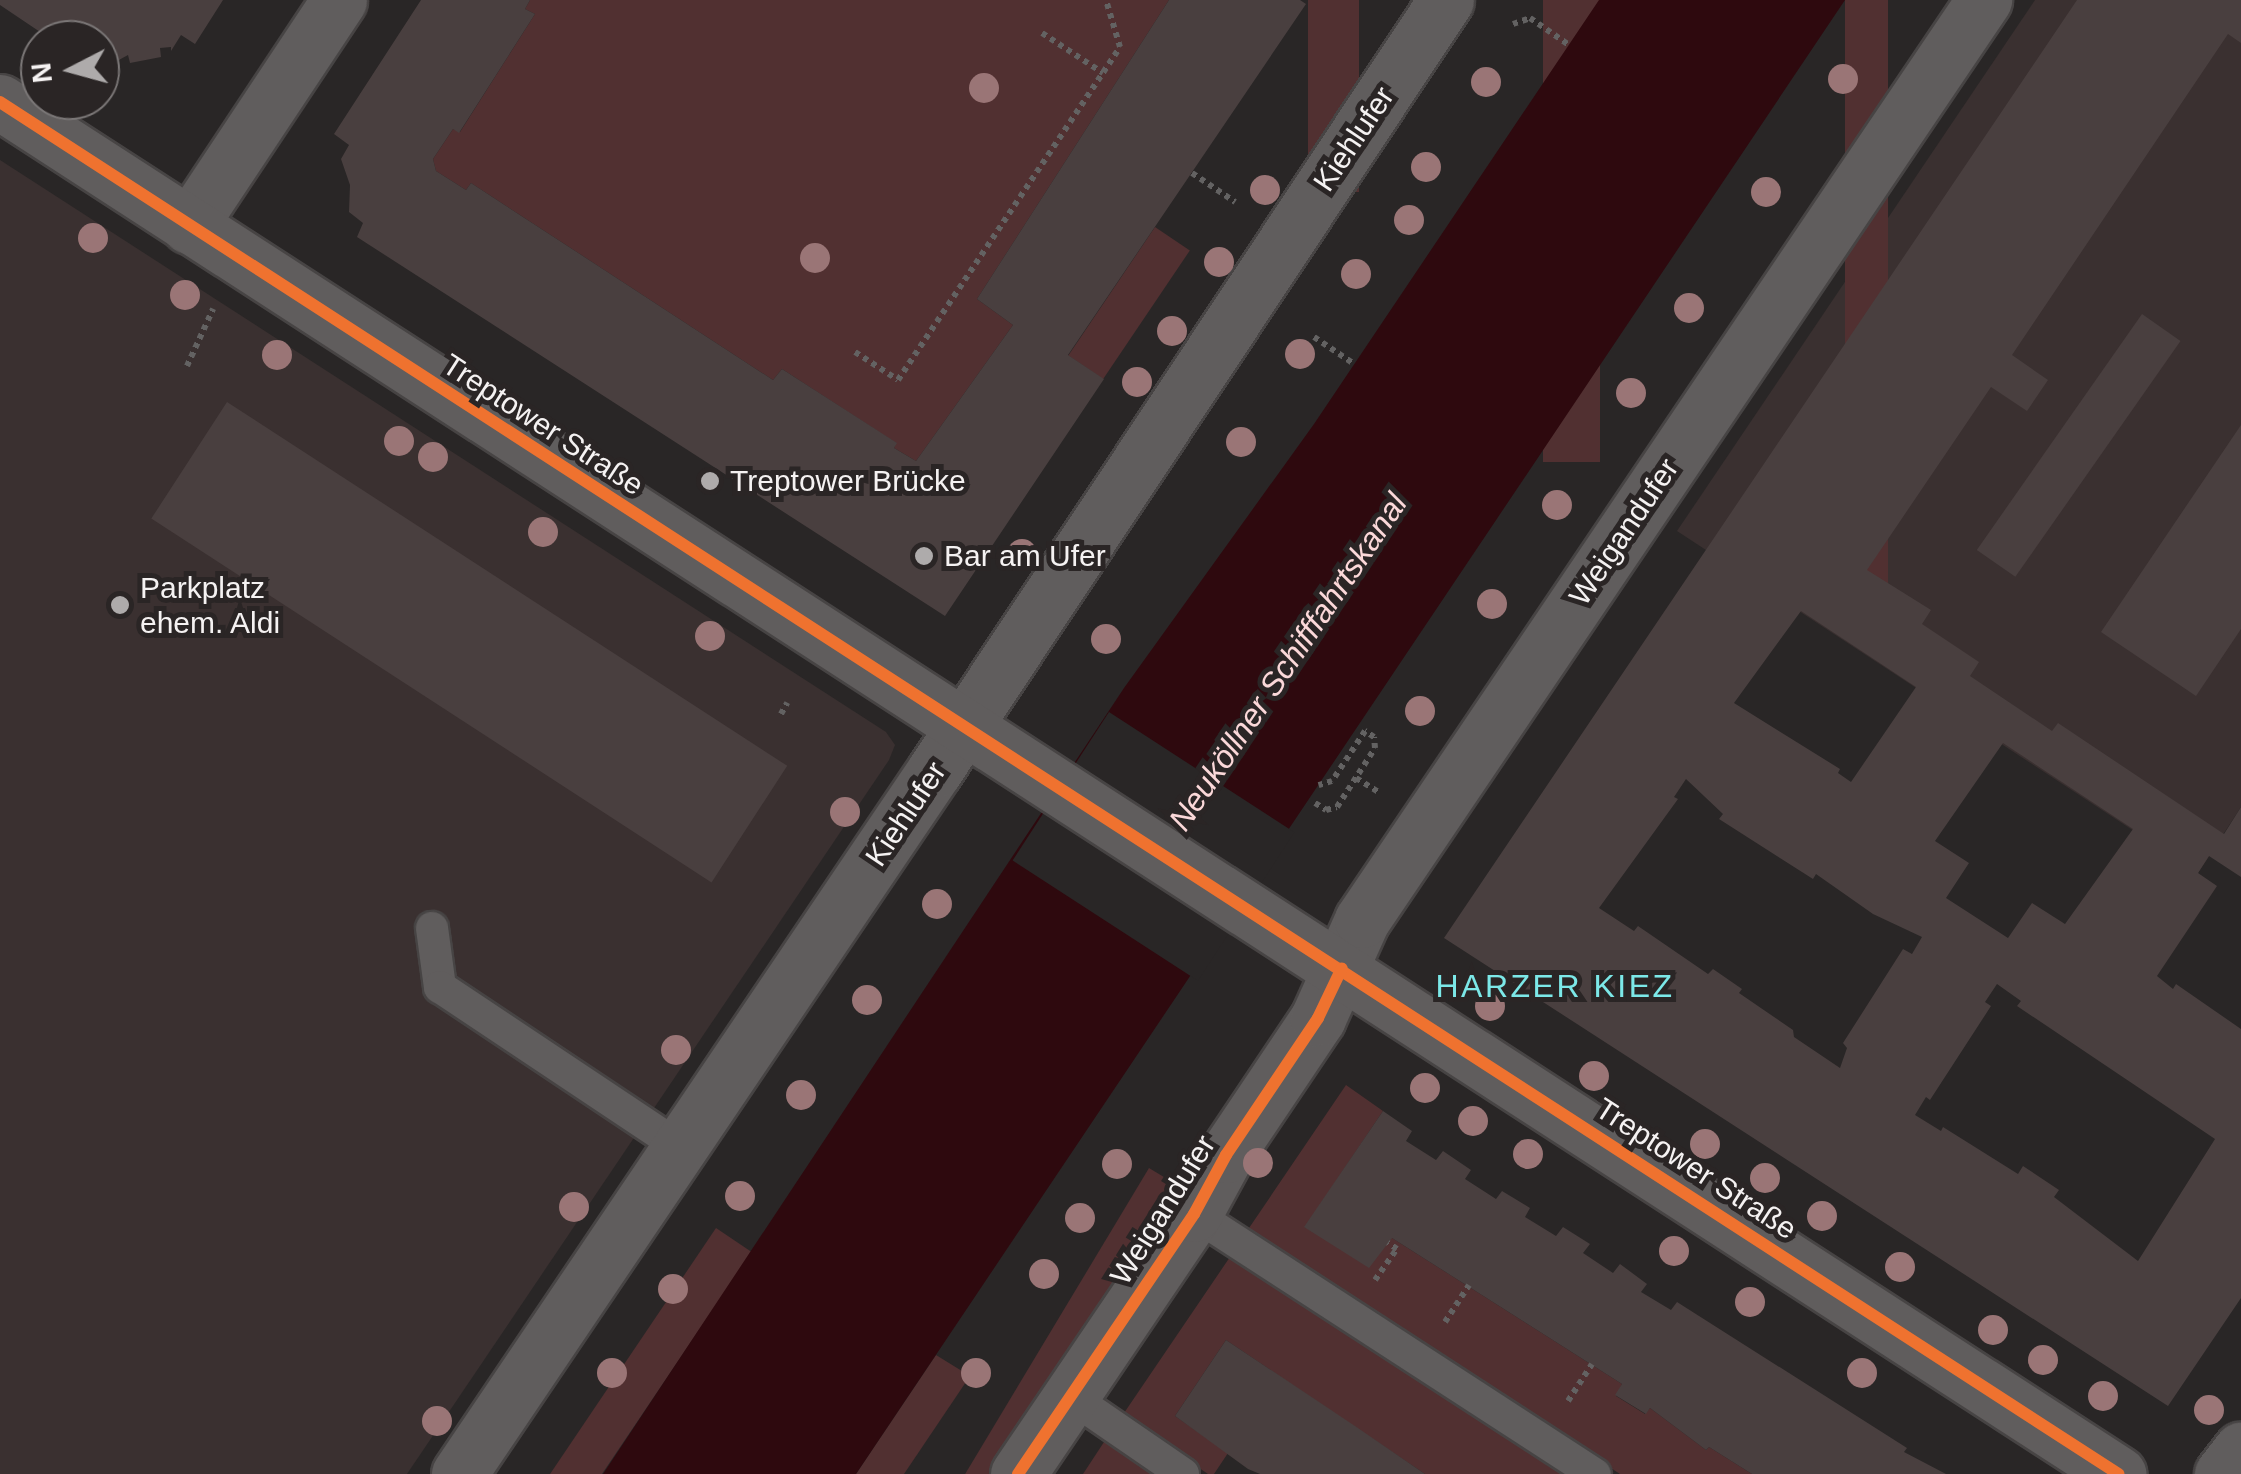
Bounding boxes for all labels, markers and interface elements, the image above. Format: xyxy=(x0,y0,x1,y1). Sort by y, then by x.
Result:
north arrow xyxy=(20,20,120,120)
text: N xyxy=(25,61,58,85)
street label: Kiehlufer xyxy=(1306,80,1402,198)
street label: Treptower Straße xyxy=(436,347,650,503)
street label: Weigandufer xyxy=(1562,452,1686,612)
place label: Treptower Brücke xyxy=(730,463,966,499)
marker: Treptower Brücke xyxy=(699,470,721,492)
water label: Neuköllner Schifffahrtskanal xyxy=(1161,486,1415,838)
place label: Bar am Ufer xyxy=(944,538,1106,574)
marker: Bar am Ufer xyxy=(913,545,935,567)
place label: Parkplatz ehem. Aldi xyxy=(140,570,282,640)
marker: Parkplatz ehem. Aldi xyxy=(109,594,131,616)
street label: Kiehlufer xyxy=(858,755,954,873)
district label: HARZER KIEZ xyxy=(1435,967,1675,1005)
street label: Treptower Straße xyxy=(1589,1091,1803,1247)
street label: Weigandufer xyxy=(1103,1129,1223,1291)

